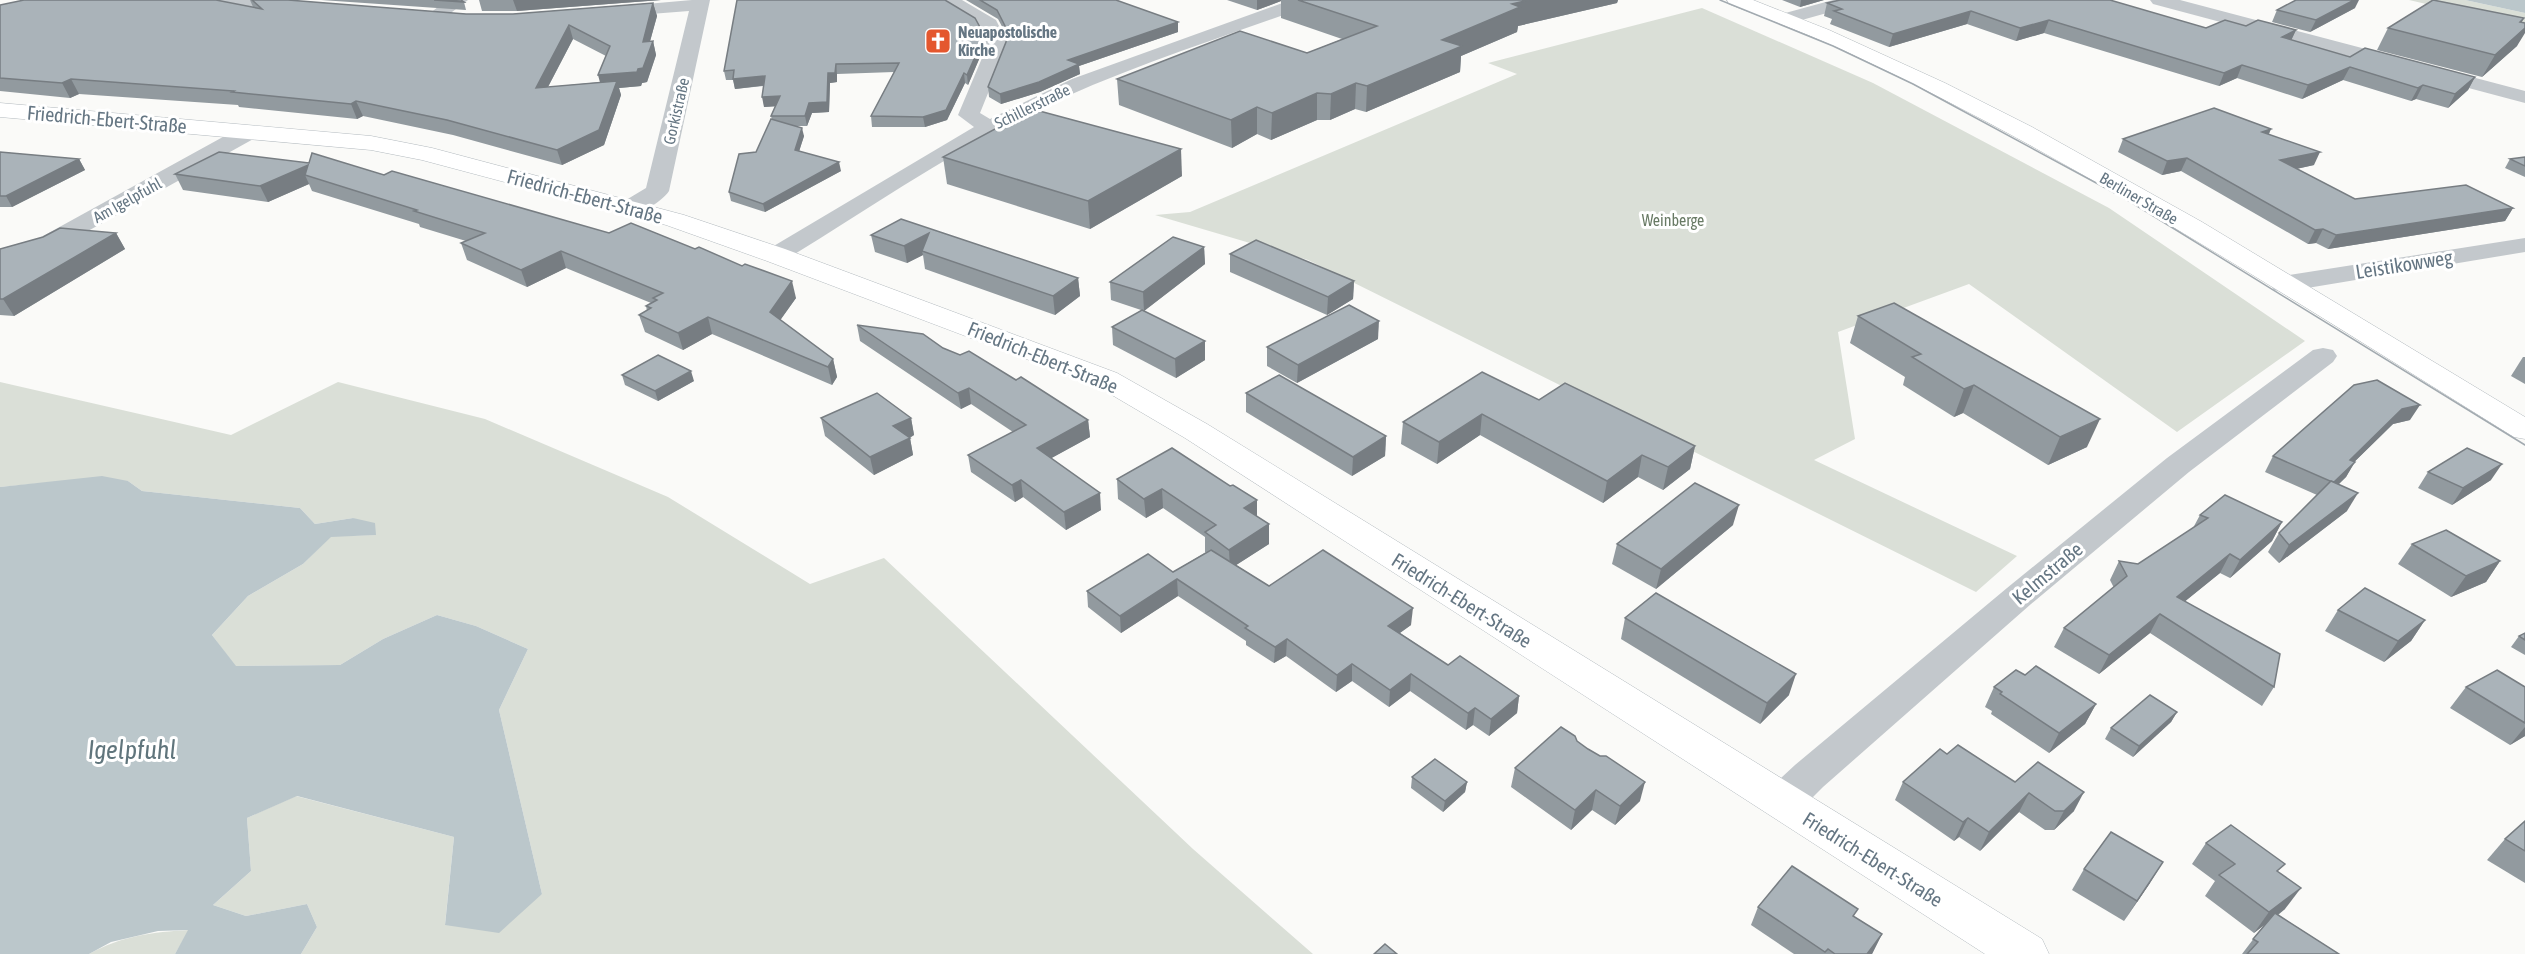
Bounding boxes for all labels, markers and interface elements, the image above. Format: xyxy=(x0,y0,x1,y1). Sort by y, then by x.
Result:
place label: Neuapostolische Kirche xyxy=(958,23,1057,59)
church icon: Neuapostolische Kirche xyxy=(923,26,953,56)
street label: Gorkistraße xyxy=(660,76,692,146)
street label: Schillerstraße xyxy=(992,80,1072,132)
street label: Friedrich-Ebert-Straße xyxy=(26,101,188,137)
street label: Friedrich-Ebert-Straße xyxy=(505,164,665,228)
street label: Berliner Straße xyxy=(2097,168,2181,228)
street label: Am Igelpfuhl xyxy=(90,173,165,227)
park label: Weinberge xyxy=(1642,211,1704,230)
street label: Leistikowweg xyxy=(2354,245,2454,283)
street label: Friedrich-Ebert-Straße xyxy=(964,316,1122,398)
street label: Kelmstraße xyxy=(2007,537,2087,609)
street label: Friedrich-Ebert-Straße xyxy=(1388,548,1536,652)
water label: Igelpfuhl xyxy=(88,735,176,765)
street label: Friedrich-Ebert-Straße xyxy=(1799,807,1947,911)

